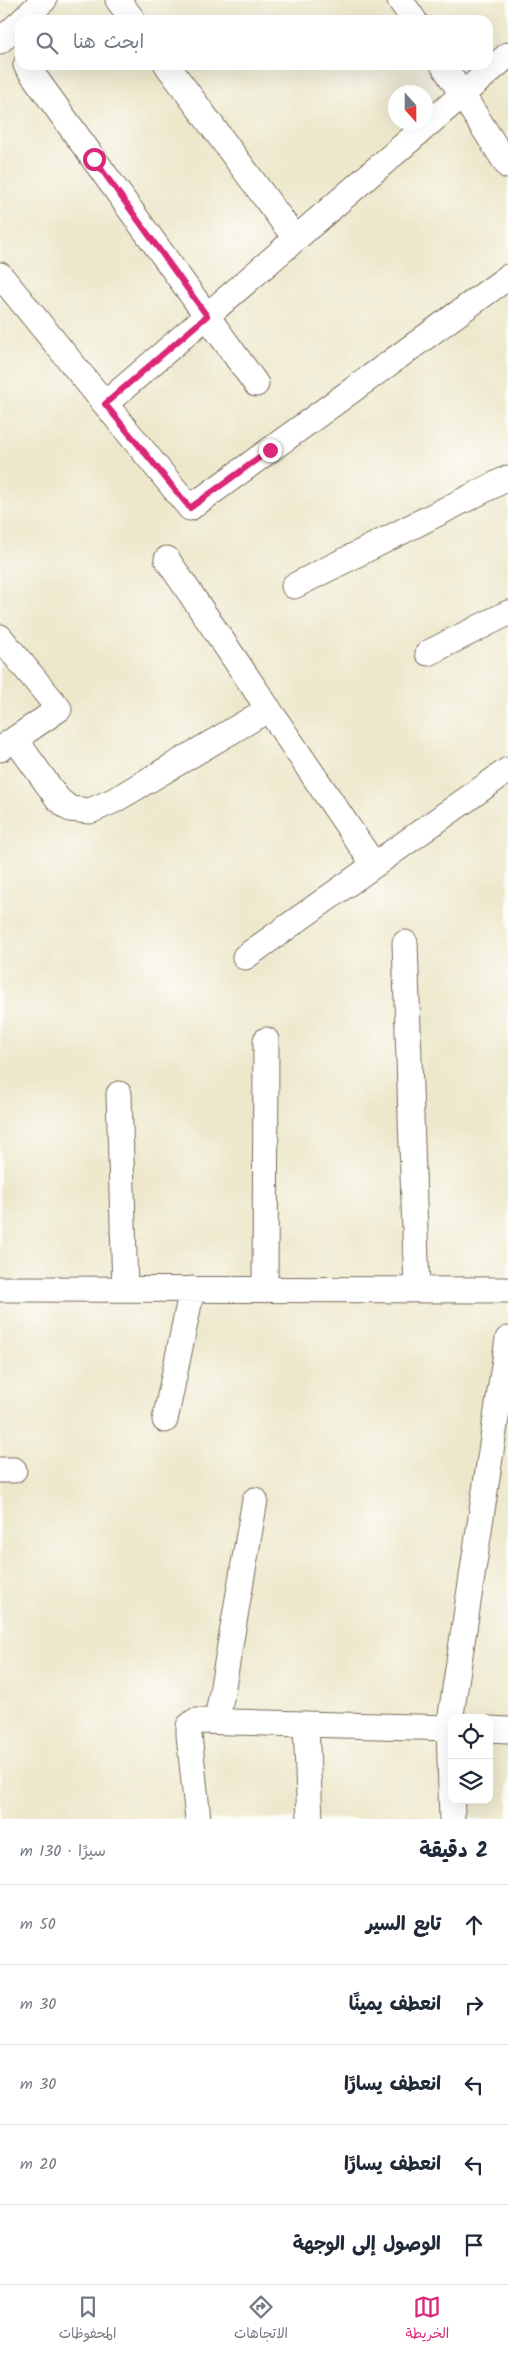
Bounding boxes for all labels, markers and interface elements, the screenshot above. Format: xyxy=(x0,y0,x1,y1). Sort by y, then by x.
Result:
search box xyxy=(15,15,493,70)
text: ابحث هنا xyxy=(73,28,144,58)
icon: search xyxy=(33,29,61,57)
north arrow xyxy=(388,85,433,130)
route start xyxy=(83,148,106,171)
route end xyxy=(259,439,282,462)
map controls xyxy=(448,1714,493,1804)
button: locate xyxy=(448,1714,493,1759)
button: layers xyxy=(448,1759,493,1804)
text: 2 دقيقة xyxy=(419,1835,488,1868)
text: سيرًا · 130 m xyxy=(20,1839,106,1864)
text: تابع السير xyxy=(366,1910,441,1940)
icon: ahead xyxy=(460,1911,488,1939)
text: 50 m xyxy=(20,1912,56,1937)
text: انعطف يمينًا xyxy=(349,1990,441,2020)
icon: right xyxy=(460,1991,488,2019)
text: 30 m xyxy=(20,1992,56,2017)
text: انعطف يسارًا xyxy=(344,2070,441,2100)
icon: left xyxy=(460,2071,488,2099)
text: 30 m xyxy=(20,2072,56,2097)
text: انعطف يسارًا xyxy=(344,2150,441,2180)
icon: left xyxy=(460,2151,488,2179)
text: 20 m xyxy=(20,2152,56,2177)
text: الوصول إلى الوجهة xyxy=(293,2230,441,2260)
icon: arrive xyxy=(460,2231,488,2259)
tab: المحفوظات xyxy=(59,2293,116,2346)
tab: الاتجاهات xyxy=(234,2293,288,2346)
tab: الخريطة xyxy=(406,2293,449,2346)

